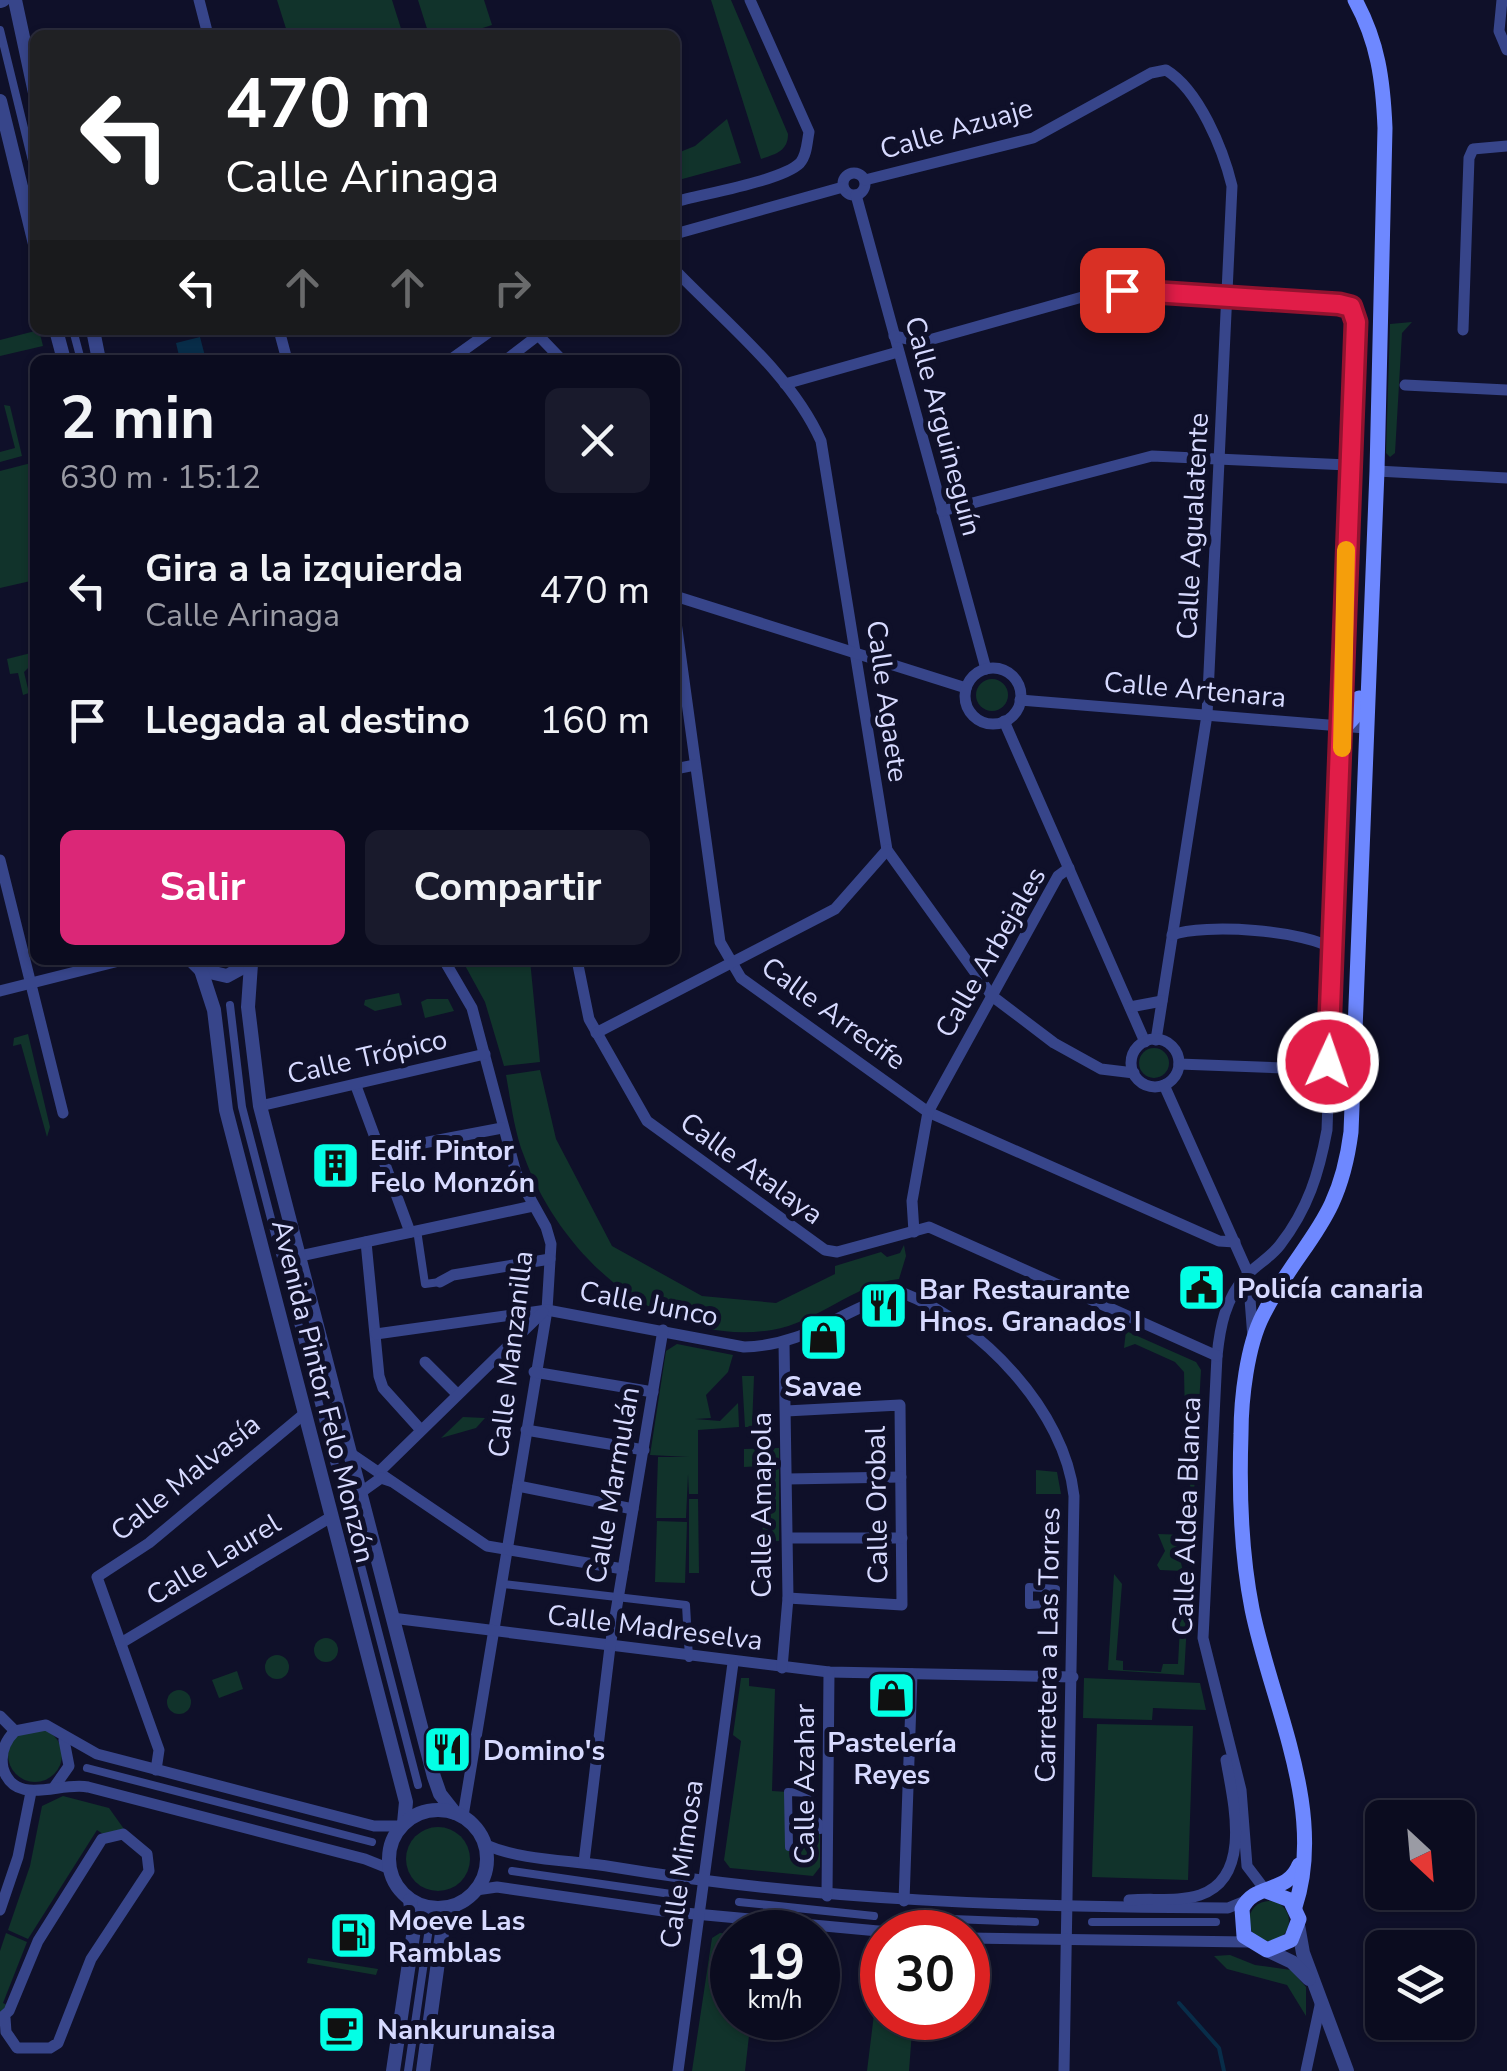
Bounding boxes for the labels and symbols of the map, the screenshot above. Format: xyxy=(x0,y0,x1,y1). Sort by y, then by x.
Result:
street label: Calle Azuaje xyxy=(875,89,1037,169)
pin xyxy=(1080,248,1165,333)
street label: Calle Arguineguín xyxy=(895,312,991,540)
street label: Calle Agualatente xyxy=(1168,412,1218,640)
street label: Calle Agaete xyxy=(857,618,917,784)
street label: Calle Artenara xyxy=(1102,663,1288,717)
street label: Calle Arbejales xyxy=(927,860,1055,1045)
street label: Calle Arrecife xyxy=(753,948,913,1079)
position arrow xyxy=(1276,1010,1380,1114)
street label: Calle Trópico xyxy=(284,1020,451,1094)
street label: Calle Atalaya xyxy=(672,1104,831,1234)
place label: Edif. Pintor Felo Monzón xyxy=(370,1132,535,1202)
building icon: Edif. Pintor Felo Monzón xyxy=(309,1140,361,1192)
street label: Avenida Pintor Felo Monzón xyxy=(262,1216,384,1567)
street label: Calle Manzanilla xyxy=(479,1249,543,1460)
public building icon: Policía canaria xyxy=(1176,1262,1228,1314)
place label: Policía canaria xyxy=(1237,1270,1424,1308)
place label: Bar Restaurante Hnos. Granados I xyxy=(919,1271,1142,1341)
street label: Calle Junco xyxy=(576,1272,721,1336)
restaurant icon: Bar Restaurante Hnos. Granados I xyxy=(858,1279,910,1331)
shop icon: Savae xyxy=(797,1312,849,1364)
place label: Savae xyxy=(784,1368,862,1406)
street label: Calle Marmulán xyxy=(577,1384,649,1587)
street label: Calle Aldea Blanca xyxy=(1164,1396,1210,1636)
street label: Calle Malvasía xyxy=(103,1406,268,1550)
street label: Calle Amapola xyxy=(743,1412,781,1598)
street label: Calle Orobal xyxy=(857,1425,897,1584)
street label: Calle Laurel xyxy=(139,1504,288,1615)
street label: Carretera a Las Torres xyxy=(1027,1507,1069,1783)
street label: Calle Madreselva xyxy=(545,1596,765,1660)
shop icon: Pastelería Reyes xyxy=(866,1669,918,1721)
street label: Calle Azahar xyxy=(786,1704,824,1864)
restaurant icon: Domino's xyxy=(422,1724,474,1776)
place label: Pastelería Reyes xyxy=(827,1724,957,1794)
place label: Domino's xyxy=(483,1732,605,1770)
street label: Calle Mimosa xyxy=(651,1777,713,1951)
north arrow xyxy=(1365,1800,1475,1910)
place label: Moeve Las Ramblas xyxy=(388,1902,525,1972)
fuel station icon: Moeve Las Ramblas xyxy=(327,1910,379,1962)
speed limit sign: 30 xyxy=(860,1910,990,2040)
cafe icon: Nankurunaisa xyxy=(316,2003,368,2055)
place label: Nankurunaisa xyxy=(377,2011,556,2049)

